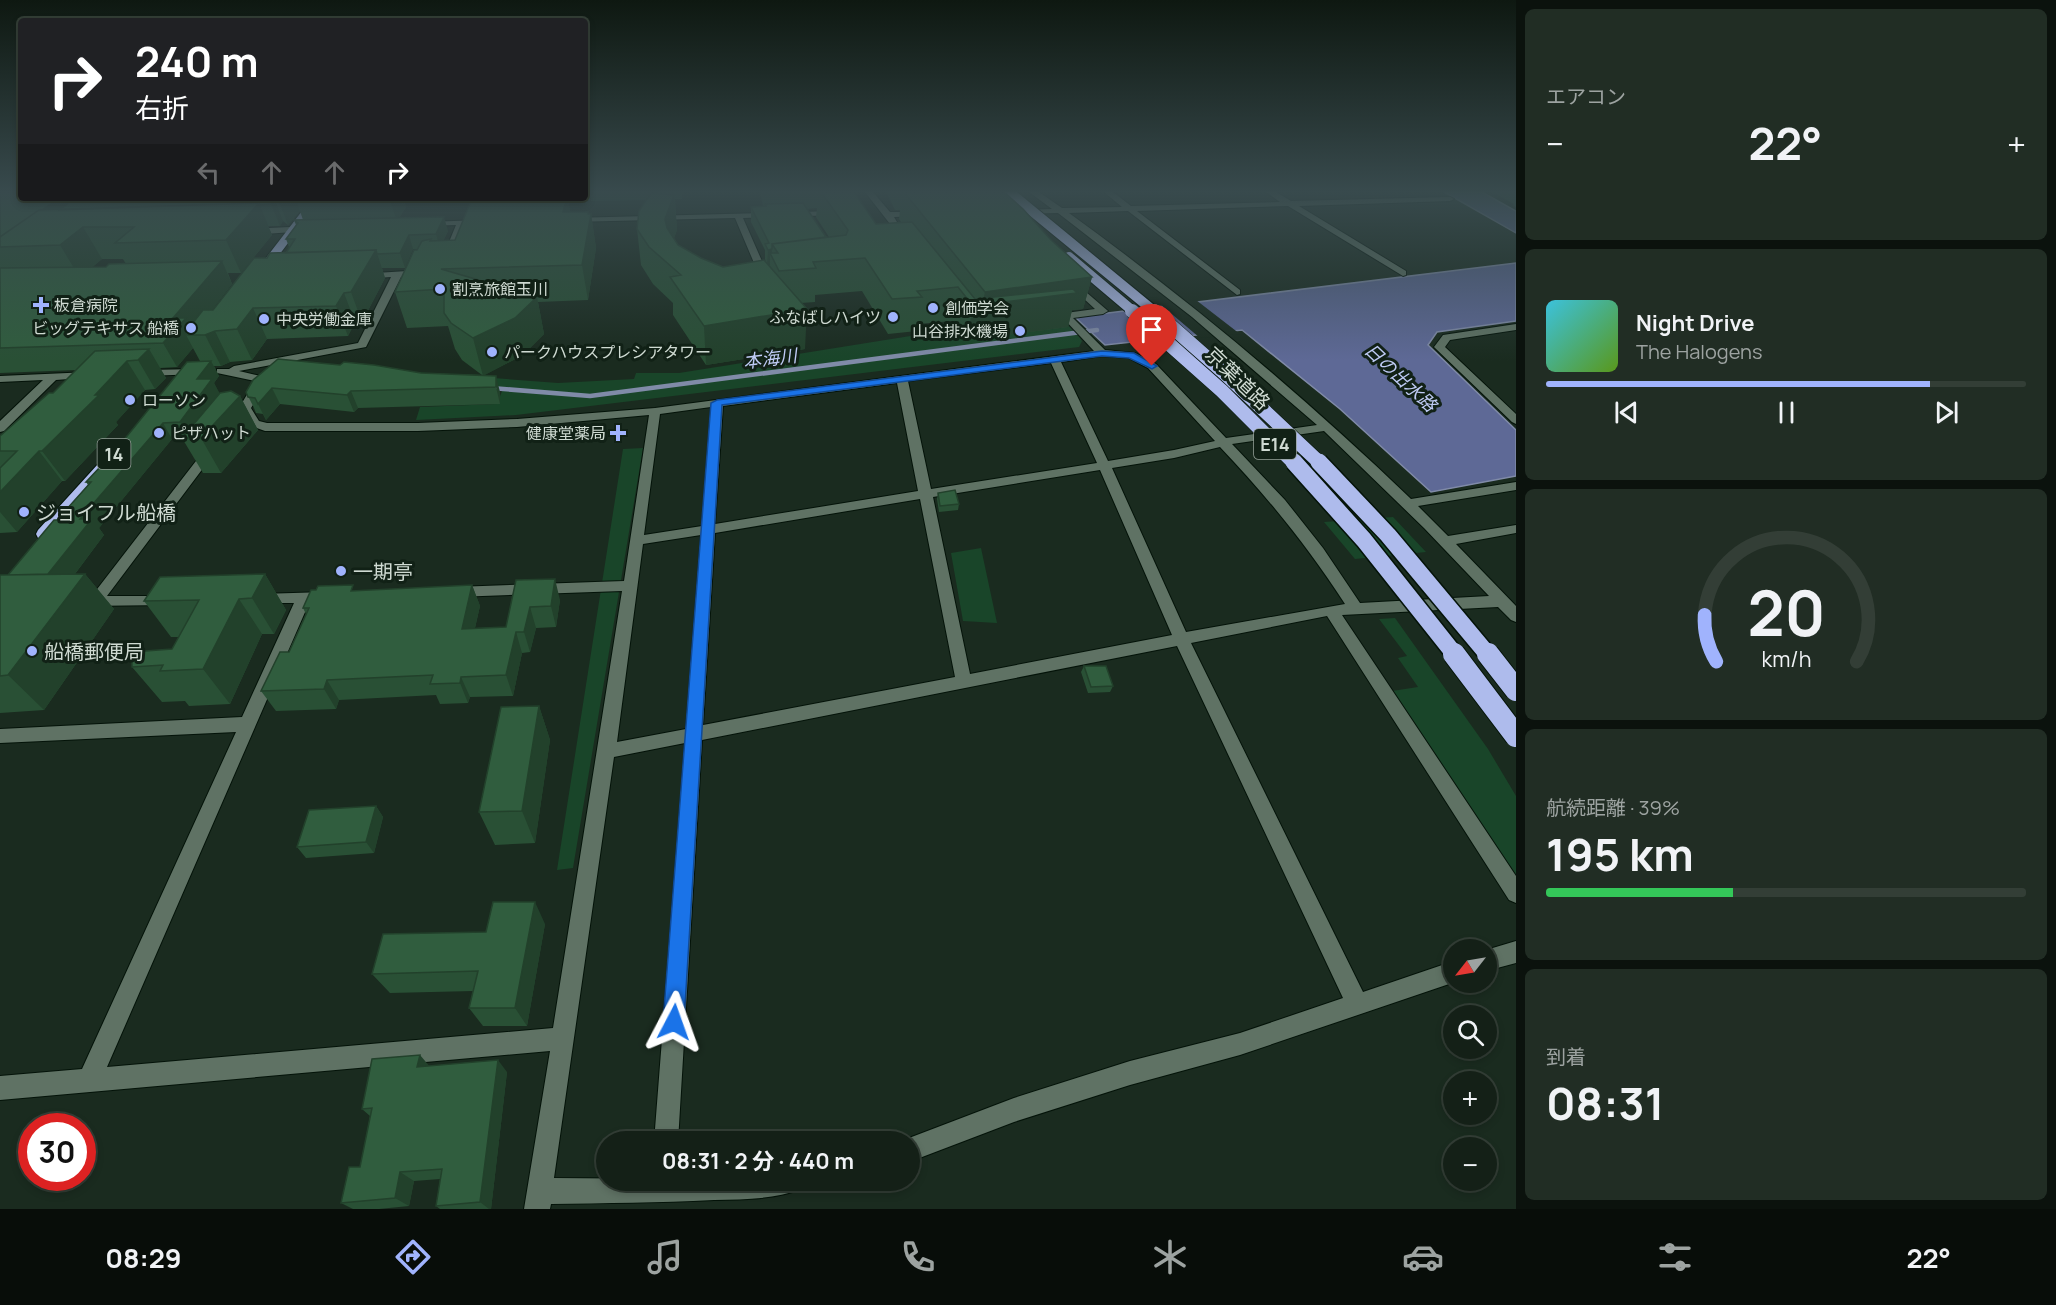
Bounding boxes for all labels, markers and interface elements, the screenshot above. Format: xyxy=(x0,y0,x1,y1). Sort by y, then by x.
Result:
text: 240 m xyxy=(135,32,259,90)
icon: right xyxy=(36,42,114,120)
text: エアコン xyxy=(1546,83,1626,110)
text: 右折 xyxy=(135,89,189,126)
text: 22° xyxy=(1748,112,1822,174)
text: − xyxy=(1546,121,1564,166)
text: + xyxy=(2007,121,2026,166)
icon: left xyxy=(192,156,225,189)
icon: ahead xyxy=(255,156,288,189)
icon: ahead xyxy=(318,156,351,189)
icon: right xyxy=(381,156,414,189)
place label: 割烹旅館玉川 xyxy=(452,278,548,300)
marker: 割烹旅館玉川 xyxy=(433,282,447,296)
place label: 板倉病院 xyxy=(54,294,118,316)
marker: 板倉病院 xyxy=(32,296,50,314)
place label: 創価学会 xyxy=(945,297,1009,319)
marker: 創価学会 xyxy=(926,301,940,315)
pin xyxy=(1126,304,1177,366)
place label: ふなばしハイツ xyxy=(769,306,881,328)
place label: 中央労働金庫 xyxy=(276,308,372,330)
text: Night Drive xyxy=(1636,308,1755,338)
marker: ふなばしハイツ xyxy=(886,310,900,324)
marker: 中央労働金庫 xyxy=(257,312,271,326)
icon: arrive xyxy=(1135,313,1168,346)
place label: ビッグテキサス 船橋 xyxy=(32,317,179,339)
place label: 山谷排水機場 xyxy=(912,320,1008,342)
marker: ビッグテキサス 船橋 xyxy=(184,321,198,335)
marker: 山谷排水機場 xyxy=(1013,324,1027,338)
water label: 日の出水路 xyxy=(1360,338,1444,418)
text: The Halogens xyxy=(1636,338,1762,365)
place label: パークハウスプレシアタワー xyxy=(504,341,711,363)
street label: 京葉道路 xyxy=(1200,341,1276,415)
water label: 本海川 xyxy=(742,343,800,373)
marker: パークハウスプレシアタワー xyxy=(485,345,499,359)
place label: ローソン xyxy=(142,389,206,411)
marker: ローソン xyxy=(123,393,137,407)
icon: previous xyxy=(1610,396,1643,429)
icon: pause xyxy=(1770,396,1803,429)
icon: next xyxy=(1930,396,1963,429)
place label: ピザハット xyxy=(171,422,251,444)
place label: 健康堂薬局 xyxy=(526,422,606,444)
marker: ピザハット xyxy=(152,426,166,440)
marker: 健康堂薬局 xyxy=(611,426,625,440)
road number: E14 xyxy=(1254,429,1296,459)
road number: 14 xyxy=(98,439,130,469)
place label: ジョイフル船橋 xyxy=(36,499,176,526)
marker: ジョイフル船橋 xyxy=(17,505,31,519)
place label: 一期亭 xyxy=(353,558,413,585)
marker: 一期亭 xyxy=(334,564,348,578)
text: 20 xyxy=(1747,569,1825,655)
place label: 船橋郵便局 xyxy=(44,638,144,665)
marker: 船橋郵便局 xyxy=(25,644,39,658)
text: km/h xyxy=(1761,644,1811,673)
text: 航続距離 · 39% xyxy=(1546,794,1680,821)
text: 195 km xyxy=(1546,823,1694,885)
north arrow xyxy=(1443,939,1497,993)
map controls xyxy=(1443,939,1497,1191)
position arrow xyxy=(642,990,706,1054)
button: search xyxy=(1443,1005,1497,1059)
text: 到着 xyxy=(1546,1043,1586,1070)
button: + xyxy=(1443,1071,1497,1125)
text: 08:31 xyxy=(1546,1072,1664,1134)
speed limit sign: 30 xyxy=(18,1113,96,1191)
button: − xyxy=(1443,1137,1497,1191)
text: 08:31 · 2 分 · 440 m xyxy=(662,1146,854,1176)
icon: directions xyxy=(392,1236,434,1278)
icon: music xyxy=(644,1236,686,1278)
icon: phone xyxy=(897,1236,939,1278)
icon: climate xyxy=(1149,1236,1191,1278)
icon: car xyxy=(1402,1236,1444,1278)
icon: filters xyxy=(1654,1236,1696,1278)
text: 08:29 xyxy=(105,1239,182,1276)
text: 22° xyxy=(1906,1239,1951,1276)

